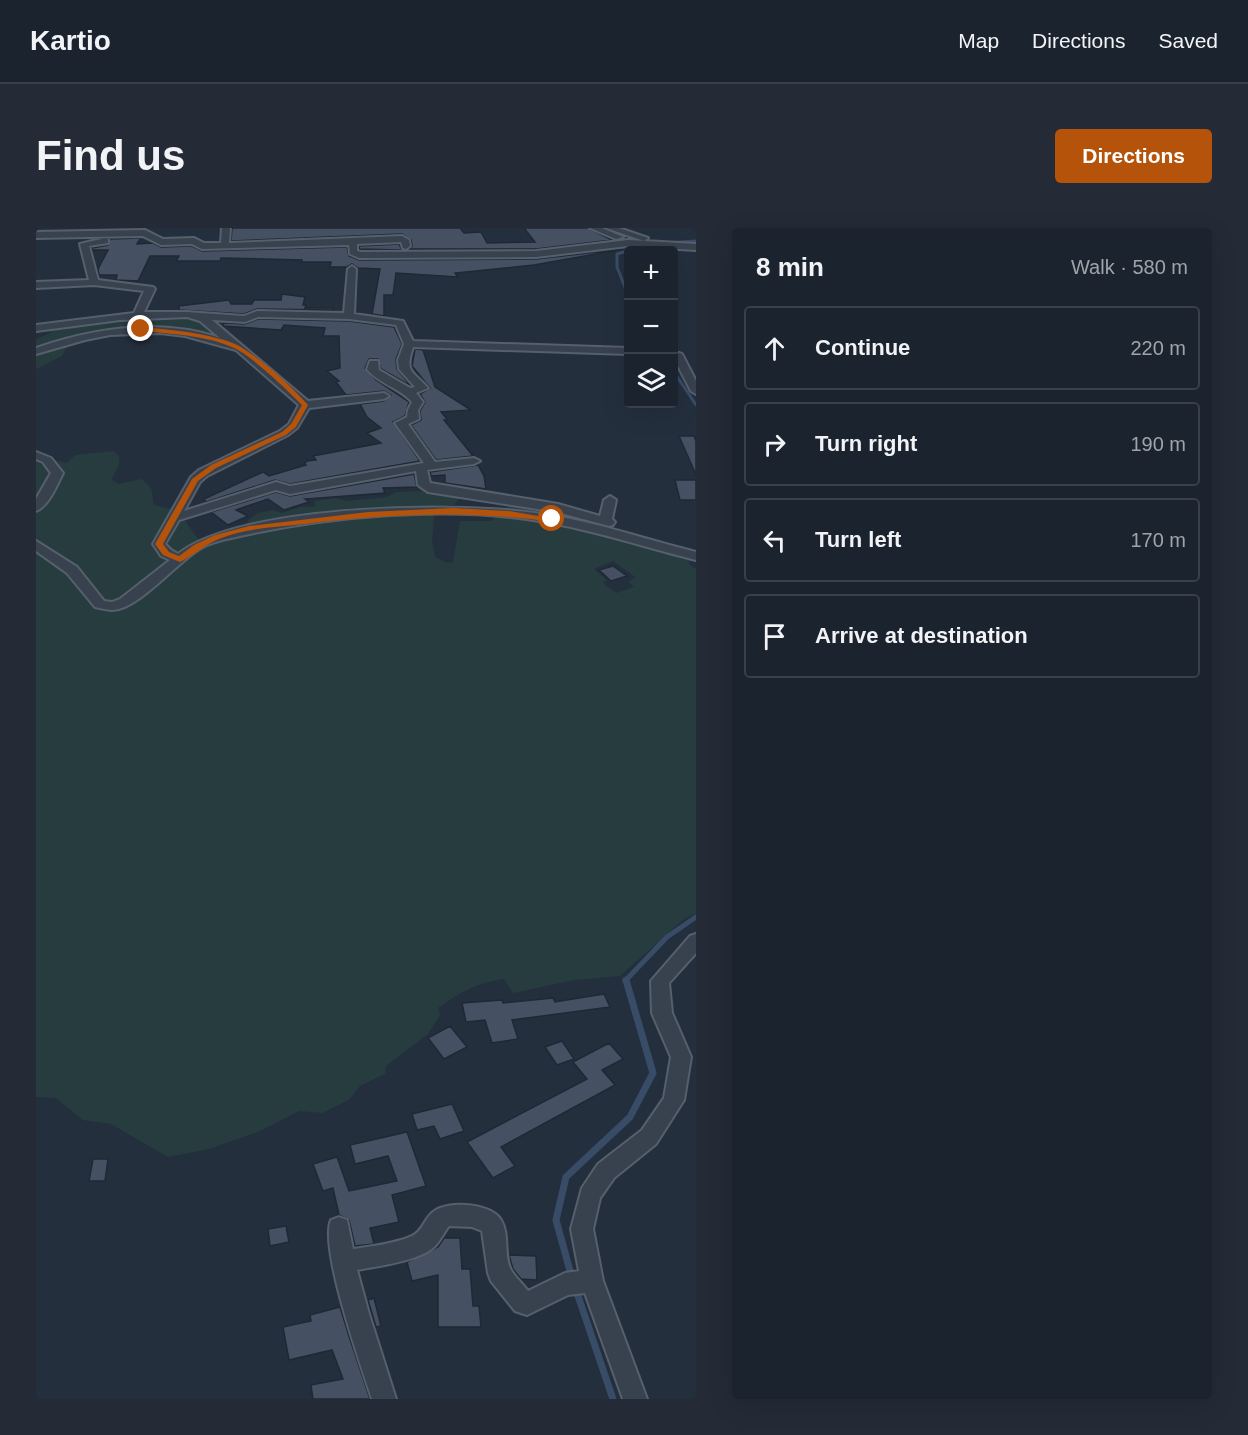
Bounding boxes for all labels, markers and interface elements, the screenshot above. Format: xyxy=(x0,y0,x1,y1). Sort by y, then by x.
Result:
text: Kartio xyxy=(30,25,111,56)
text: Map xyxy=(958,29,999,52)
text: Directions xyxy=(1032,29,1125,52)
text: Saved xyxy=(1158,29,1218,52)
button: Directions xyxy=(1055,129,1212,183)
text: Find us xyxy=(36,132,185,179)
map controls xyxy=(624,246,678,408)
button: + xyxy=(624,246,678,300)
text: 8 min xyxy=(756,252,824,282)
text: Walk · 580 m xyxy=(1071,256,1188,278)
button: − xyxy=(624,300,678,354)
route end xyxy=(127,315,153,341)
icon: ahead xyxy=(758,332,791,365)
text: Continue xyxy=(815,335,910,360)
text: 220 m xyxy=(1130,337,1186,359)
button: layers xyxy=(624,354,678,408)
icon: right xyxy=(758,428,791,461)
text: Turn right xyxy=(815,431,917,456)
text: 190 m xyxy=(1130,433,1186,455)
route start xyxy=(538,505,564,531)
icon: left xyxy=(758,524,791,557)
text: Turn left xyxy=(815,527,901,552)
text: 170 m xyxy=(1130,529,1186,551)
icon: arrive xyxy=(758,620,791,653)
text: Arrive at destination xyxy=(815,623,1028,648)

